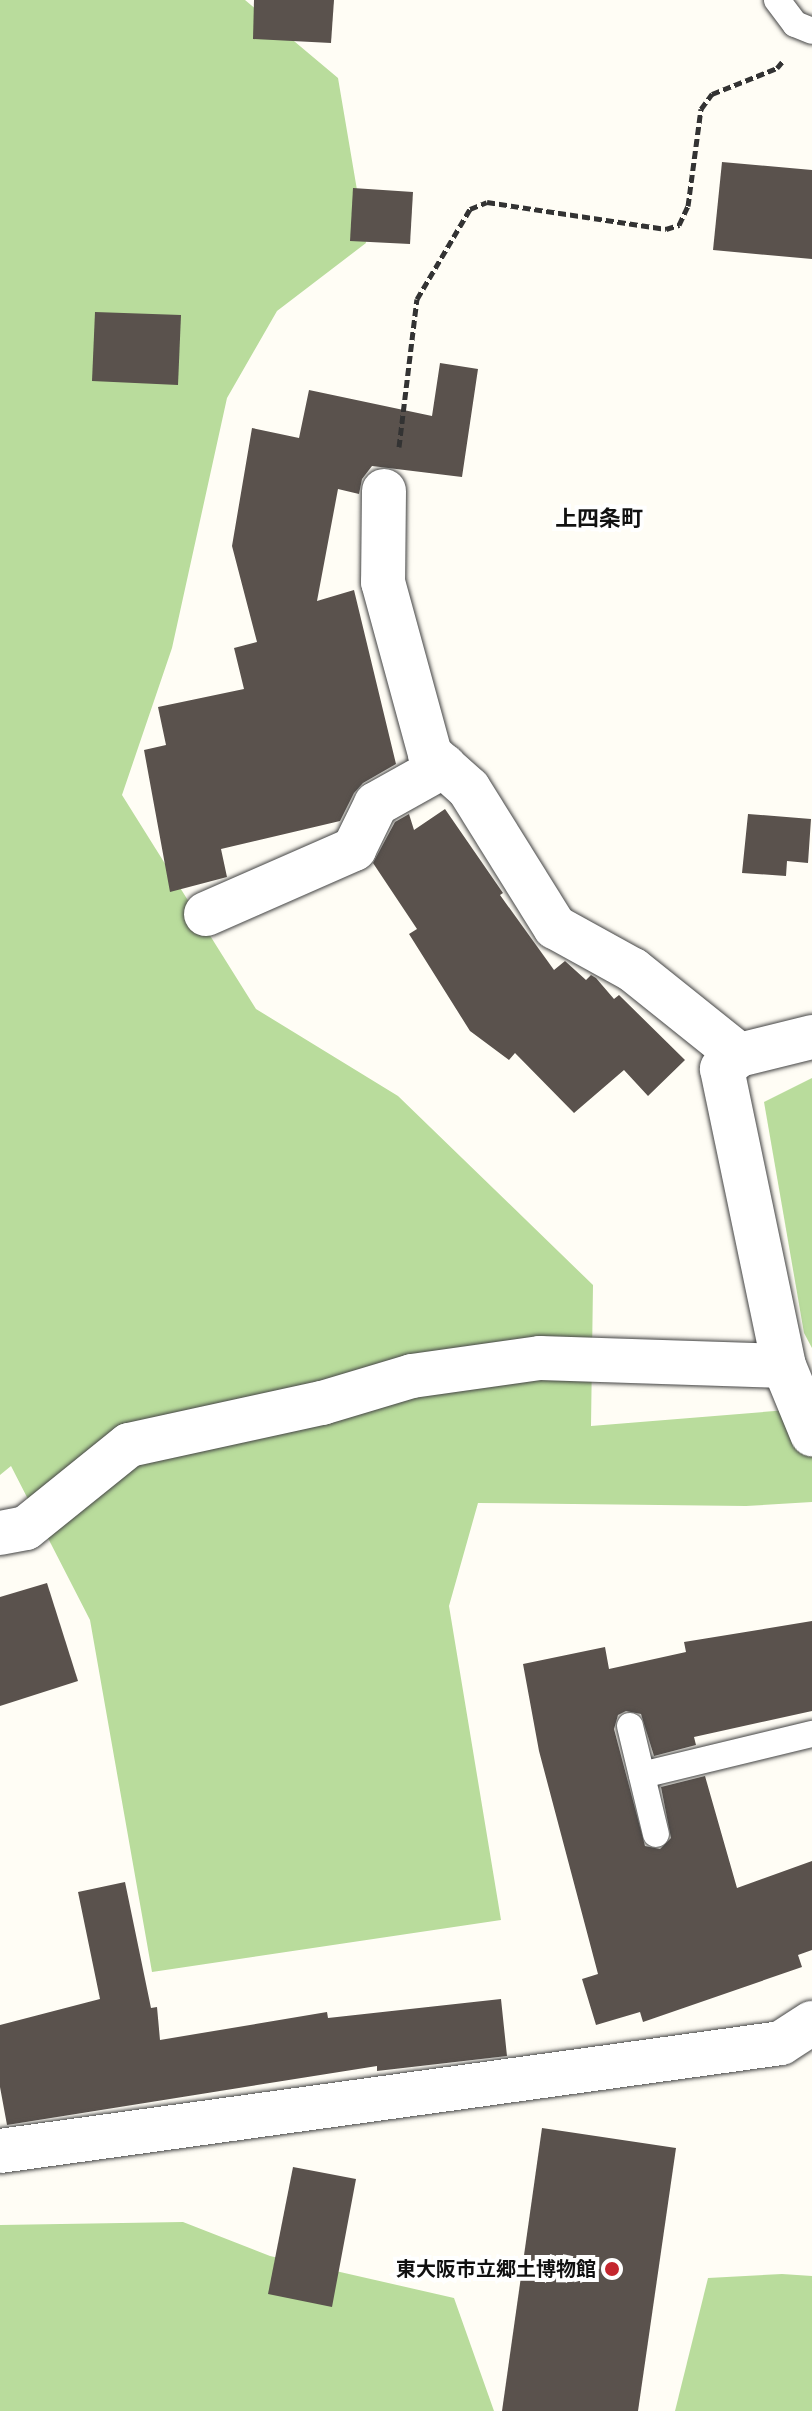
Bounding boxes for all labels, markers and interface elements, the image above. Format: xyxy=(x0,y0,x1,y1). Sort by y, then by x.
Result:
district label: 上四条町 xyxy=(555,506,643,532)
place label: 東大阪市立郷土博物館 xyxy=(396,2257,596,2281)
marker: 東大阪市立郷土博物館 xyxy=(603,2260,621,2278)

